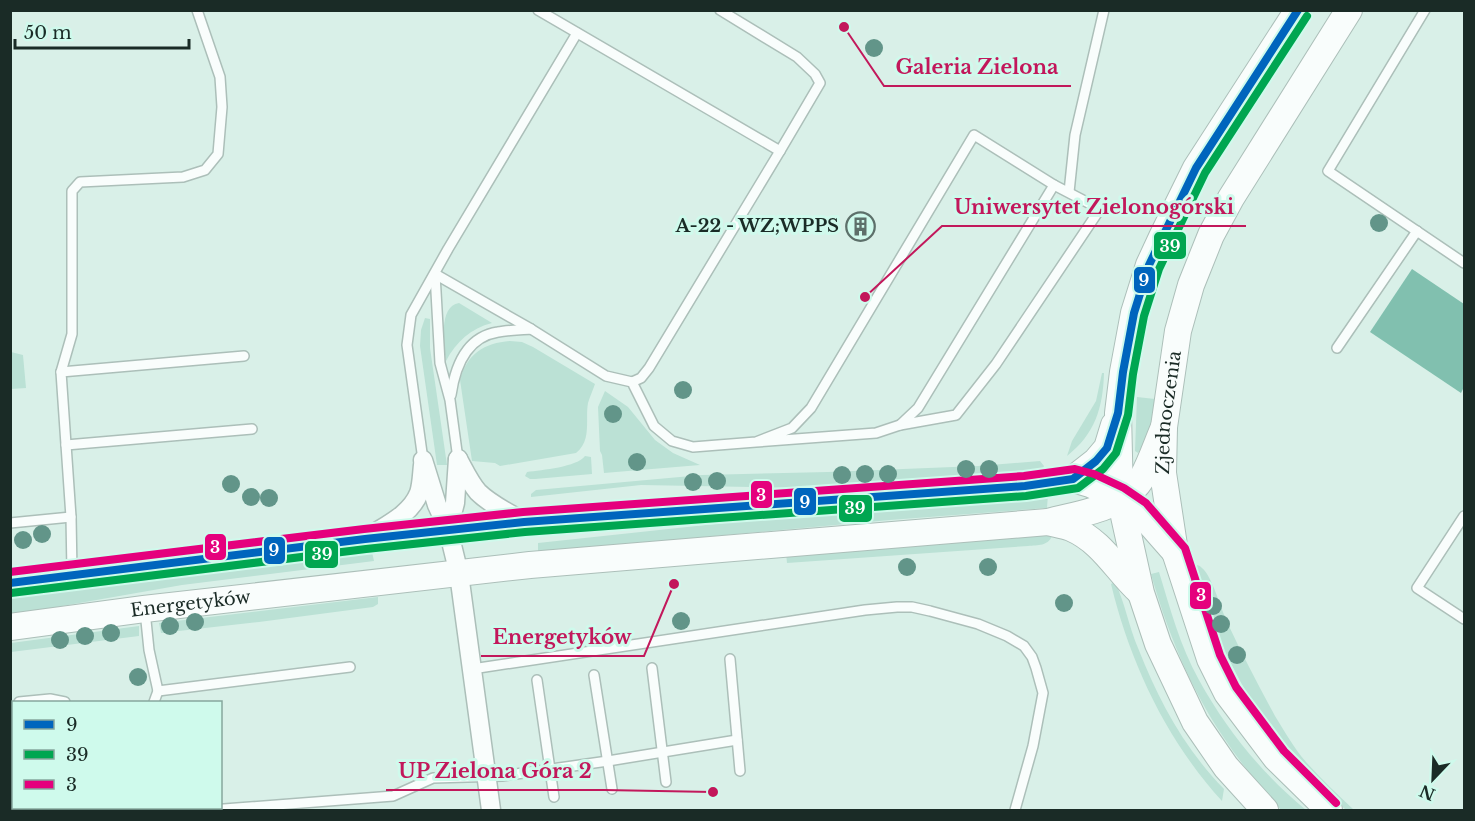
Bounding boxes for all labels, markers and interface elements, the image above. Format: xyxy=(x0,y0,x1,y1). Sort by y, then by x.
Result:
scale bar xyxy=(15,12,189,50)
text: 50 m xyxy=(24,22,72,44)
callout: Galeria Zielona xyxy=(884,48,1071,86)
text: Galeria Zielona xyxy=(896,55,1059,79)
callout: Uniwersytet Zielonogórski xyxy=(942,188,1246,226)
text: Uniwersytet Zielonogórski xyxy=(954,195,1234,219)
building icon: A-22 - WZ;WPPS xyxy=(844,210,876,242)
place label: A-22 - WZ;WPPS xyxy=(674,215,839,237)
line badge: 39 xyxy=(1153,231,1187,260)
text: 39 xyxy=(1160,236,1181,256)
line badge: 9 xyxy=(1133,266,1156,294)
text: 9 xyxy=(1139,270,1150,290)
street label: Zjednoczenia xyxy=(1152,349,1186,475)
line badge: 3 xyxy=(750,480,773,509)
text: 3 xyxy=(756,485,766,505)
line badge: 9 xyxy=(793,487,817,516)
text: 9 xyxy=(800,492,811,512)
line badge: 39 xyxy=(838,494,873,523)
text: 39 xyxy=(845,498,866,518)
line badge: 3 xyxy=(204,533,227,561)
line badge: 9 xyxy=(263,536,286,565)
text: 3 xyxy=(210,537,220,557)
text: 9 xyxy=(269,540,280,560)
line badge: 39 xyxy=(304,540,339,569)
text: 39 xyxy=(312,544,333,564)
line badge: 3 xyxy=(1189,581,1212,610)
text: 3 xyxy=(1196,585,1206,605)
street label: Energetyków xyxy=(129,586,252,622)
callout: Energetyków xyxy=(481,618,644,656)
text: Energetyków xyxy=(492,625,632,649)
legend xyxy=(12,701,222,809)
text: 9 xyxy=(66,714,78,736)
text: 39 xyxy=(66,744,89,766)
north arrow xyxy=(1403,749,1463,809)
callout: UP Zielona Góra 2 xyxy=(386,752,604,790)
text: UP Zielona Góra 2 xyxy=(398,759,592,783)
text: 3 xyxy=(66,774,77,796)
text: N xyxy=(1416,781,1438,805)

